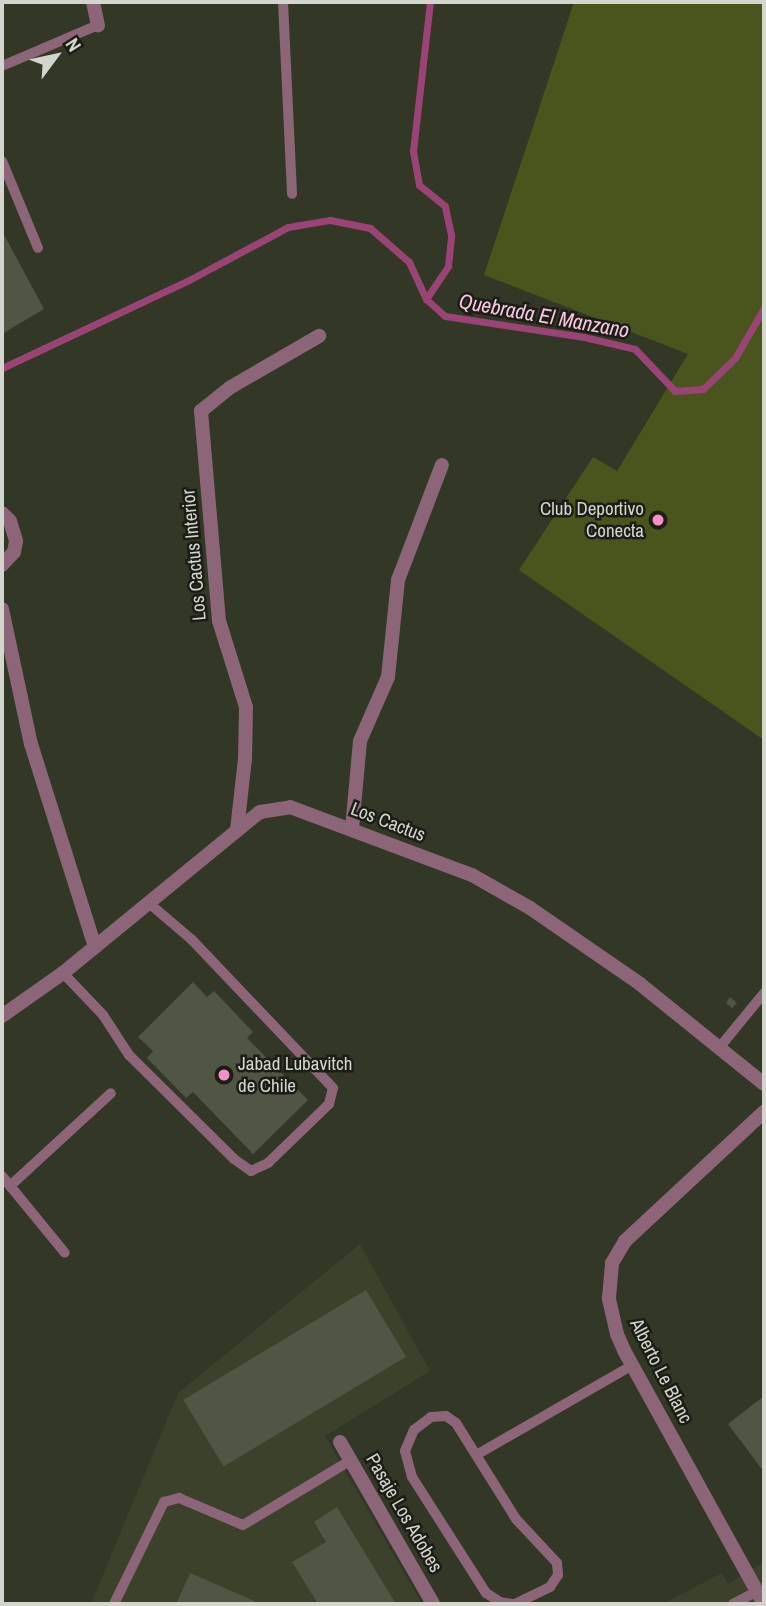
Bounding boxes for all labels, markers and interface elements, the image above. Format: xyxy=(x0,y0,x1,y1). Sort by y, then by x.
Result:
north arrow xyxy=(21,21,91,91)
text: N xyxy=(60,33,88,56)
water label: Quebrada El Manzano xyxy=(457,289,631,343)
street label: Los Cactus Interior xyxy=(177,488,211,622)
place label: Club Deportivo Conecta xyxy=(540,498,644,542)
marker: Club Deportivo Conecta xyxy=(650,512,666,528)
street label: Los Cactus xyxy=(348,797,428,847)
place label: Jabad Lubavitch de Chile xyxy=(238,1053,352,1097)
marker: Jabad Lubavitch de Chile xyxy=(216,1067,232,1083)
street label: Alberto Le Blanc xyxy=(625,1315,697,1427)
street label: Pasaje Los Adobes xyxy=(361,1449,447,1577)

